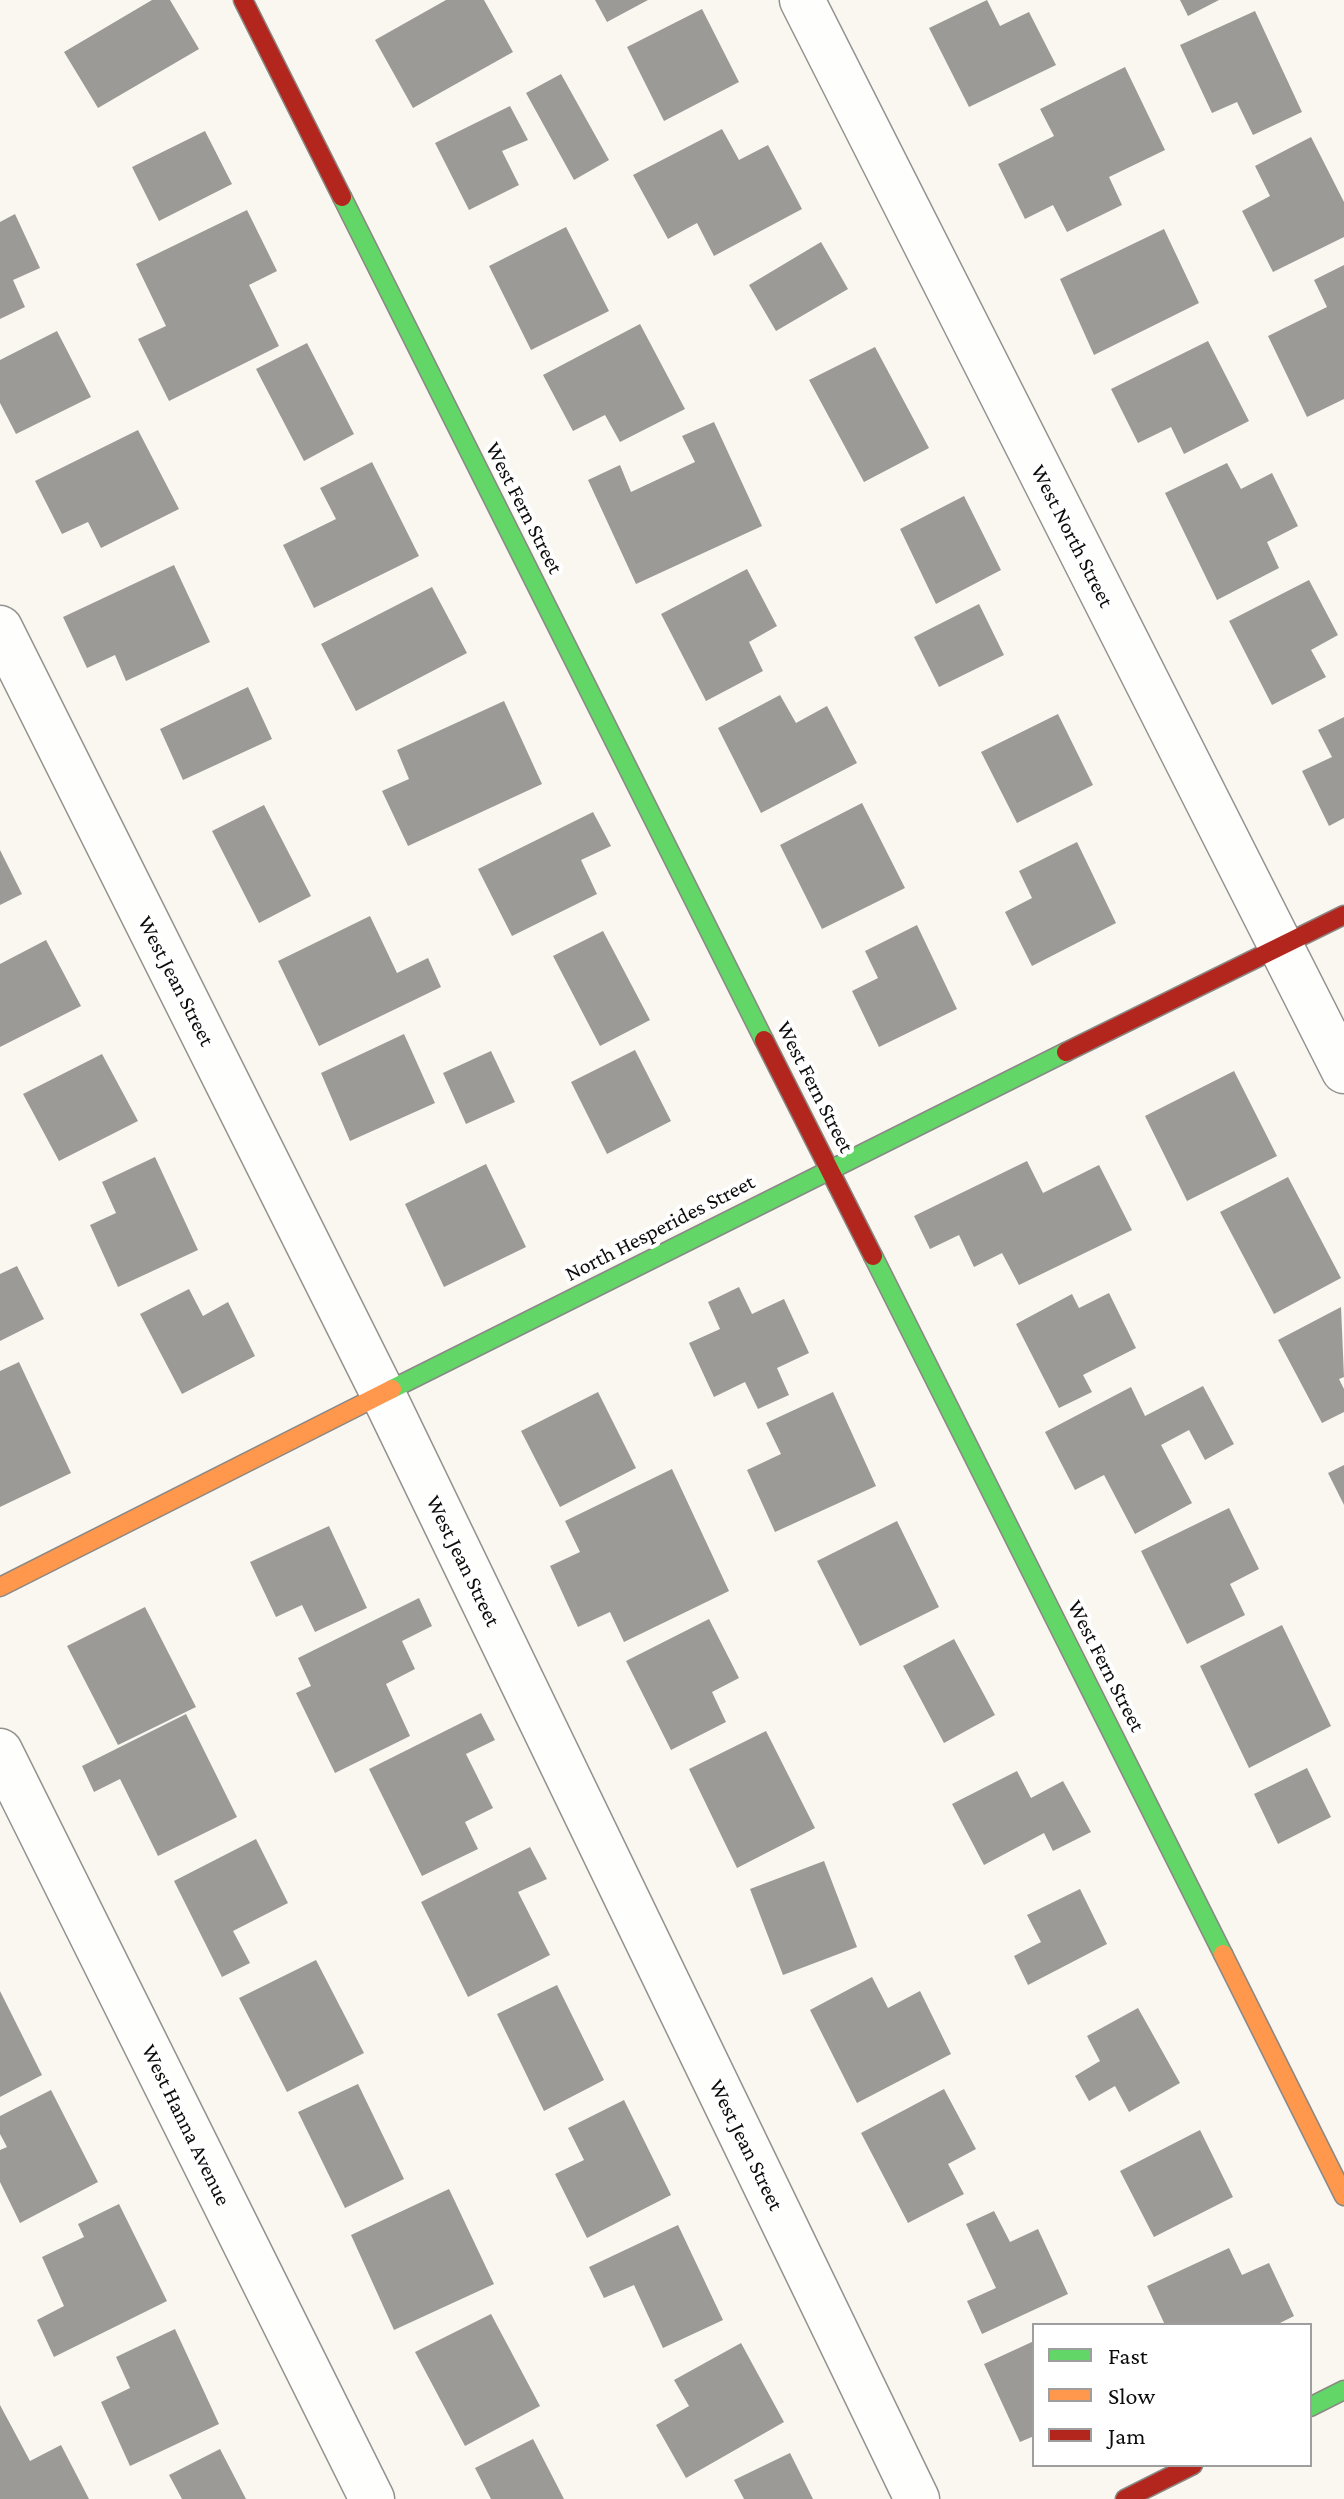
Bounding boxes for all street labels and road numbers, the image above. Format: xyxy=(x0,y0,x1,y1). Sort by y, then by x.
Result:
street label: West Fern Street xyxy=(479,438,569,578)
street label: West North Street xyxy=(1025,460,1119,612)
street label: West Jean Street xyxy=(132,911,220,1051)
street label: West Fern Street xyxy=(770,1017,860,1157)
street label: North Hesperides Street xyxy=(561,1169,759,1287)
street label: West Jean Street xyxy=(420,1491,506,1631)
street label: West Fern Street xyxy=(1061,1596,1151,1736)
street label: West Hanna Avenue xyxy=(135,2040,237,2210)
street label: West Jean Street xyxy=(703,2075,789,2215)

